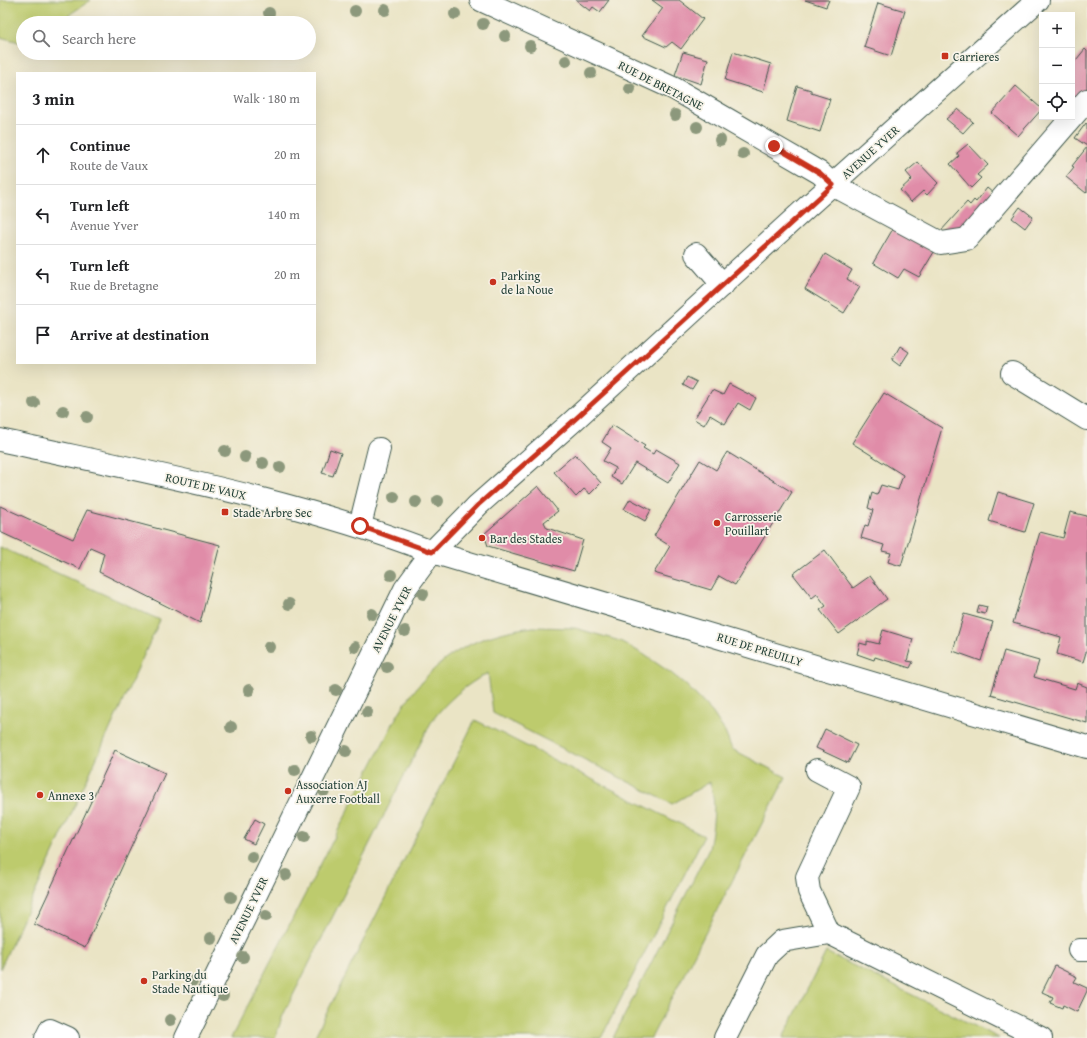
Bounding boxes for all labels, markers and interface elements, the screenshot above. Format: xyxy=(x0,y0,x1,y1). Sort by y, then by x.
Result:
map controls xyxy=(1039,12,1075,120)
button: + xyxy=(1039,12,1075,48)
search box xyxy=(16,16,316,60)
icon: search xyxy=(30,27,52,49)
text: Search here xyxy=(62,28,136,49)
place label: Carrieres xyxy=(953,48,999,65)
button: − xyxy=(1039,48,1075,84)
marker: Carrieres xyxy=(940,51,950,61)
street label: RUE DE BRETAGNE xyxy=(616,56,706,114)
button: locate xyxy=(1039,84,1075,120)
text: 3 min xyxy=(32,86,74,111)
text: Walk · 180 m xyxy=(233,89,300,108)
street label: AVENUE YVER xyxy=(837,121,903,183)
text: Continue xyxy=(70,135,131,156)
route end xyxy=(765,137,783,155)
icon: ahead xyxy=(32,144,54,166)
text: 20 m xyxy=(274,145,300,164)
text: Route de Vaux xyxy=(70,156,148,175)
text: Turn left xyxy=(70,195,129,216)
icon: left xyxy=(32,204,54,226)
text: 140 m xyxy=(268,205,300,224)
text: Avenue Yver xyxy=(70,216,138,235)
text: Turn left xyxy=(70,255,129,276)
icon: left xyxy=(32,264,54,286)
text: 20 m xyxy=(274,265,300,284)
place label: Parking de la Noue xyxy=(501,267,554,298)
text: Rue de Bretagne xyxy=(70,276,159,295)
marker: Parking de la Noue xyxy=(488,277,498,287)
icon: arrive xyxy=(32,324,54,346)
text: Arrive at destination xyxy=(70,324,209,345)
street label: ROUTE DE VAUX xyxy=(164,468,249,504)
place label: Stade Arbre Sec xyxy=(233,504,312,521)
marker: Stade Arbre Sec xyxy=(220,507,230,517)
place label: Carrosserie Pouillart xyxy=(725,508,782,539)
route start xyxy=(351,517,369,535)
marker: Carrosserie Pouillart xyxy=(712,518,722,528)
place label: Bar des Stades xyxy=(490,530,562,547)
marker: Bar des Stades xyxy=(477,533,487,543)
street label: AVENUE YVER xyxy=(367,583,415,655)
street label: RUE DE PREUILLY xyxy=(715,628,805,670)
place label: Association AJ Auxerre Football xyxy=(296,776,380,807)
marker: Association AJ Auxerre Football xyxy=(283,786,293,796)
place label: Annexe 3 xyxy=(48,787,94,804)
marker: Annexe 3 xyxy=(35,790,45,800)
street label: AVENUE YVER xyxy=(224,873,272,946)
place label: Parking du Stade Nautique xyxy=(152,966,229,997)
marker: Parking du Stade Nautique xyxy=(139,976,149,986)

